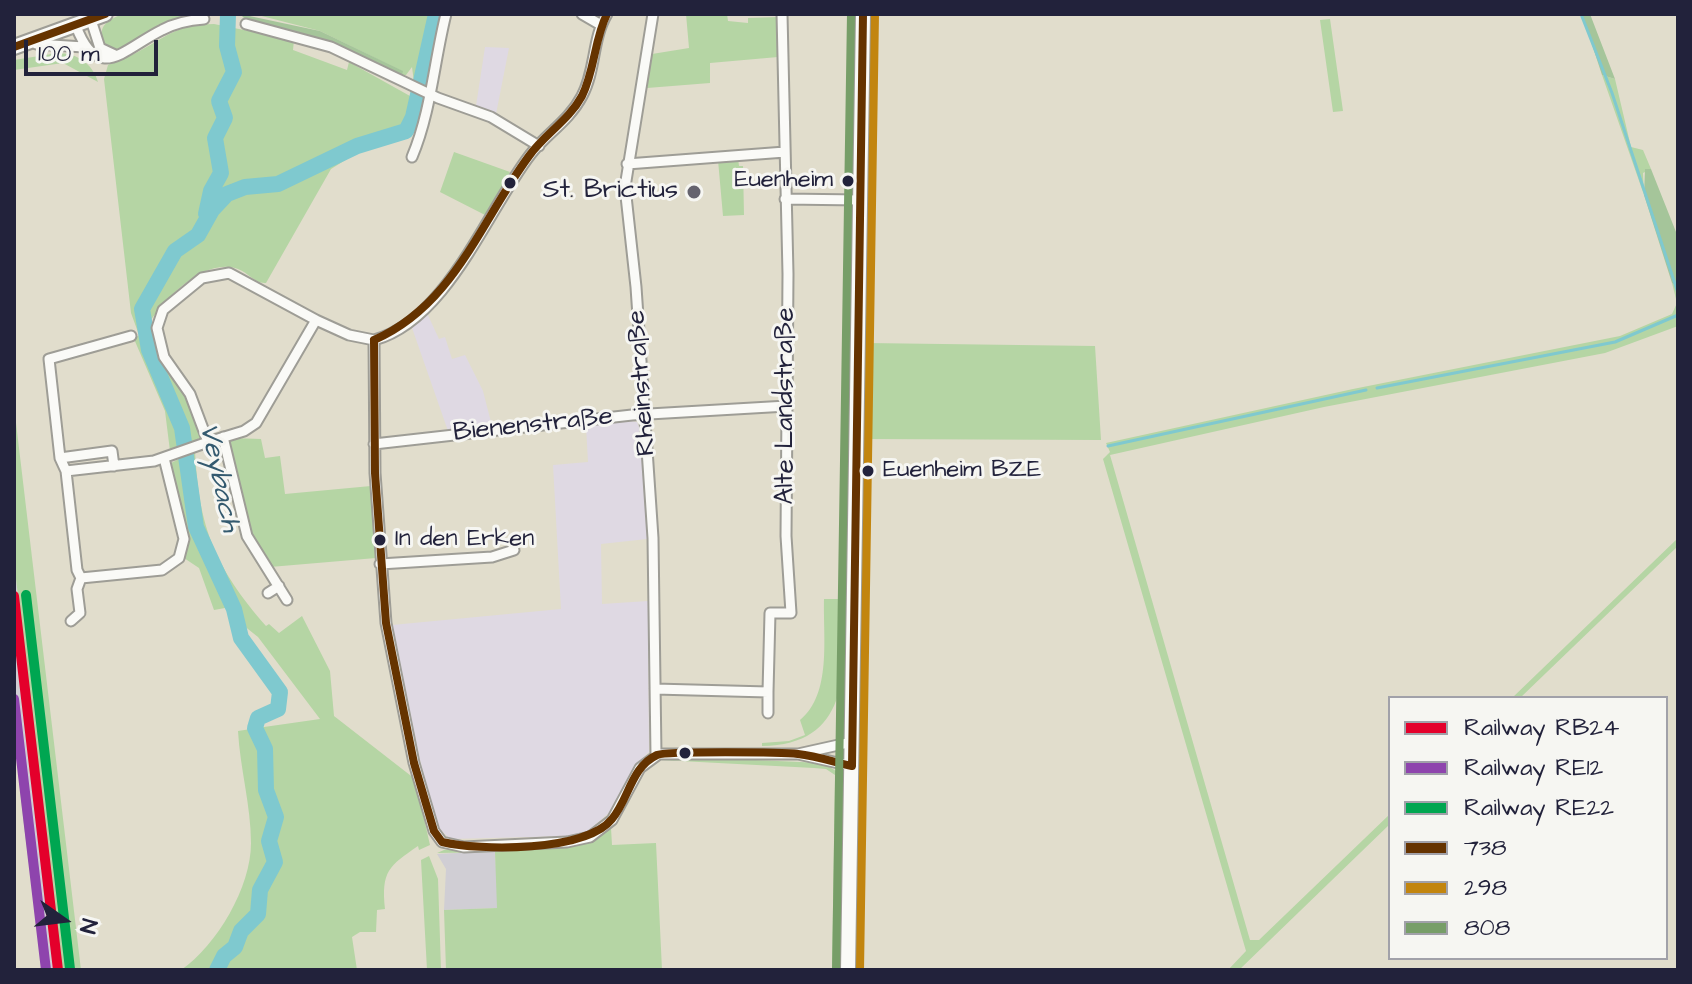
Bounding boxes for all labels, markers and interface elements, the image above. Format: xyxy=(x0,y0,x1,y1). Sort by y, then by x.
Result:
scale bar xyxy=(28,24,162,74)
text: 100 m xyxy=(38,37,100,71)
place label: Euenheim xyxy=(734,167,833,195)
marker: Euenheim xyxy=(840,173,856,189)
unlabelled marker xyxy=(502,175,518,191)
place label: St. Brictius xyxy=(543,176,678,208)
marker: St. Brictius xyxy=(685,183,703,201)
street label: Alte Landstraße xyxy=(771,308,803,504)
street label: Rheinstraße xyxy=(622,309,664,457)
street label: Bienenstraße xyxy=(452,402,614,450)
water label: Veybach xyxy=(190,421,246,535)
place label: Euenheim BZE xyxy=(883,457,1041,485)
marker: Euenheim BZE xyxy=(860,463,876,479)
place label: In den Erken xyxy=(395,526,534,554)
marker: In den Erken xyxy=(372,532,388,548)
legend xyxy=(1388,696,1668,960)
text: Railway RB24 xyxy=(1464,711,1619,745)
unlabelled marker xyxy=(677,745,693,761)
text: Railway RE12 xyxy=(1464,751,1603,785)
text: Railway RE22 xyxy=(1464,791,1614,825)
text: 738 xyxy=(1464,831,1507,865)
text: 298 xyxy=(1464,871,1507,905)
north arrow xyxy=(24,880,104,960)
text: 808 xyxy=(1464,911,1510,945)
text: N xyxy=(71,915,104,936)

